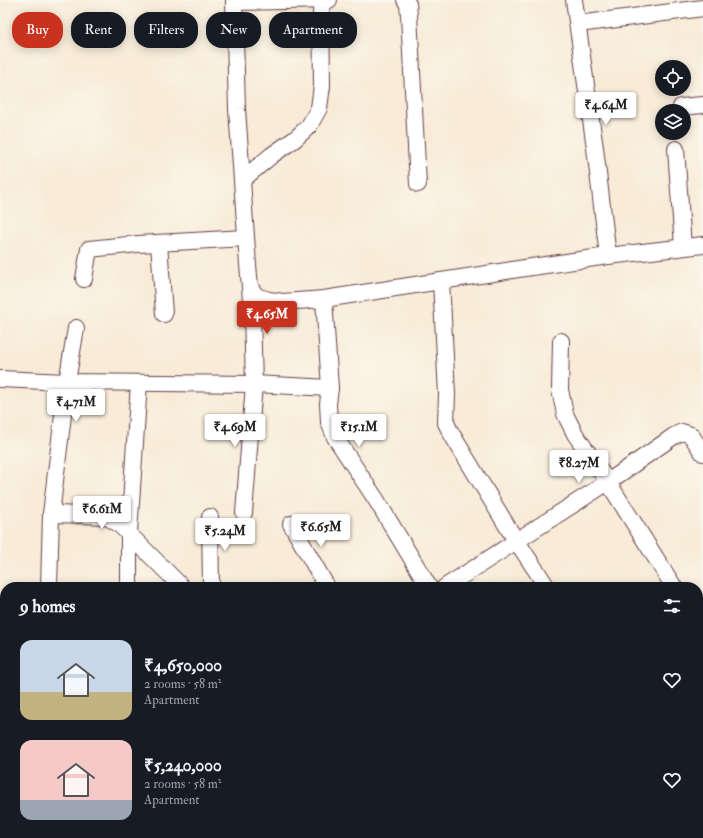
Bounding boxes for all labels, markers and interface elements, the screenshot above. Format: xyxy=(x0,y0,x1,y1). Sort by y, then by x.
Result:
chip: Buy xyxy=(12,12,63,48)
chip: Rent xyxy=(71,12,126,48)
chip: Filters xyxy=(134,12,198,48)
chip: New xyxy=(206,12,261,48)
chip: Apartment xyxy=(269,12,357,48)
map controls xyxy=(655,60,691,140)
button: locate xyxy=(655,60,691,96)
pin: ₹4.64M xyxy=(573,92,639,126)
text: ₹4.64M xyxy=(584,97,628,113)
button: layers xyxy=(655,104,691,140)
pin: ₹4.65M xyxy=(234,301,300,335)
text: ₹4.65M xyxy=(246,306,288,322)
pin: ₹4.71M xyxy=(43,389,109,423)
text: ₹4.71M xyxy=(56,394,96,410)
pin: ₹4.69M xyxy=(202,414,268,448)
pin: ₹15.1M xyxy=(326,414,392,448)
text: ₹4.69M xyxy=(213,419,257,435)
text: ₹15.1M xyxy=(340,419,378,435)
pin: ₹8.27M xyxy=(546,450,612,484)
text: ₹8.27M xyxy=(558,455,600,471)
pin: ₹6.61M xyxy=(69,496,135,530)
text: ₹6.61M xyxy=(82,501,122,517)
pin: ₹6.65M xyxy=(288,514,354,548)
pin: ₹5.24M xyxy=(192,518,258,552)
text: ₹6.65M xyxy=(300,519,342,535)
text: ₹5.24M xyxy=(204,523,246,539)
icon: filters xyxy=(661,595,683,617)
text: 9 homes xyxy=(20,596,75,617)
text: ₹4,650,000 xyxy=(144,655,222,676)
icon: home xyxy=(52,656,100,704)
icon: heart xyxy=(661,669,683,691)
text: 2 rooms · 58 m² xyxy=(144,676,222,692)
text: Apartment xyxy=(144,692,200,708)
text: ₹5,240,000 xyxy=(144,755,222,776)
icon: home xyxy=(52,756,100,804)
icon: heart xyxy=(661,769,683,791)
text: 2 rooms · 58 m² xyxy=(144,776,222,792)
text: Apartment xyxy=(144,792,200,808)

